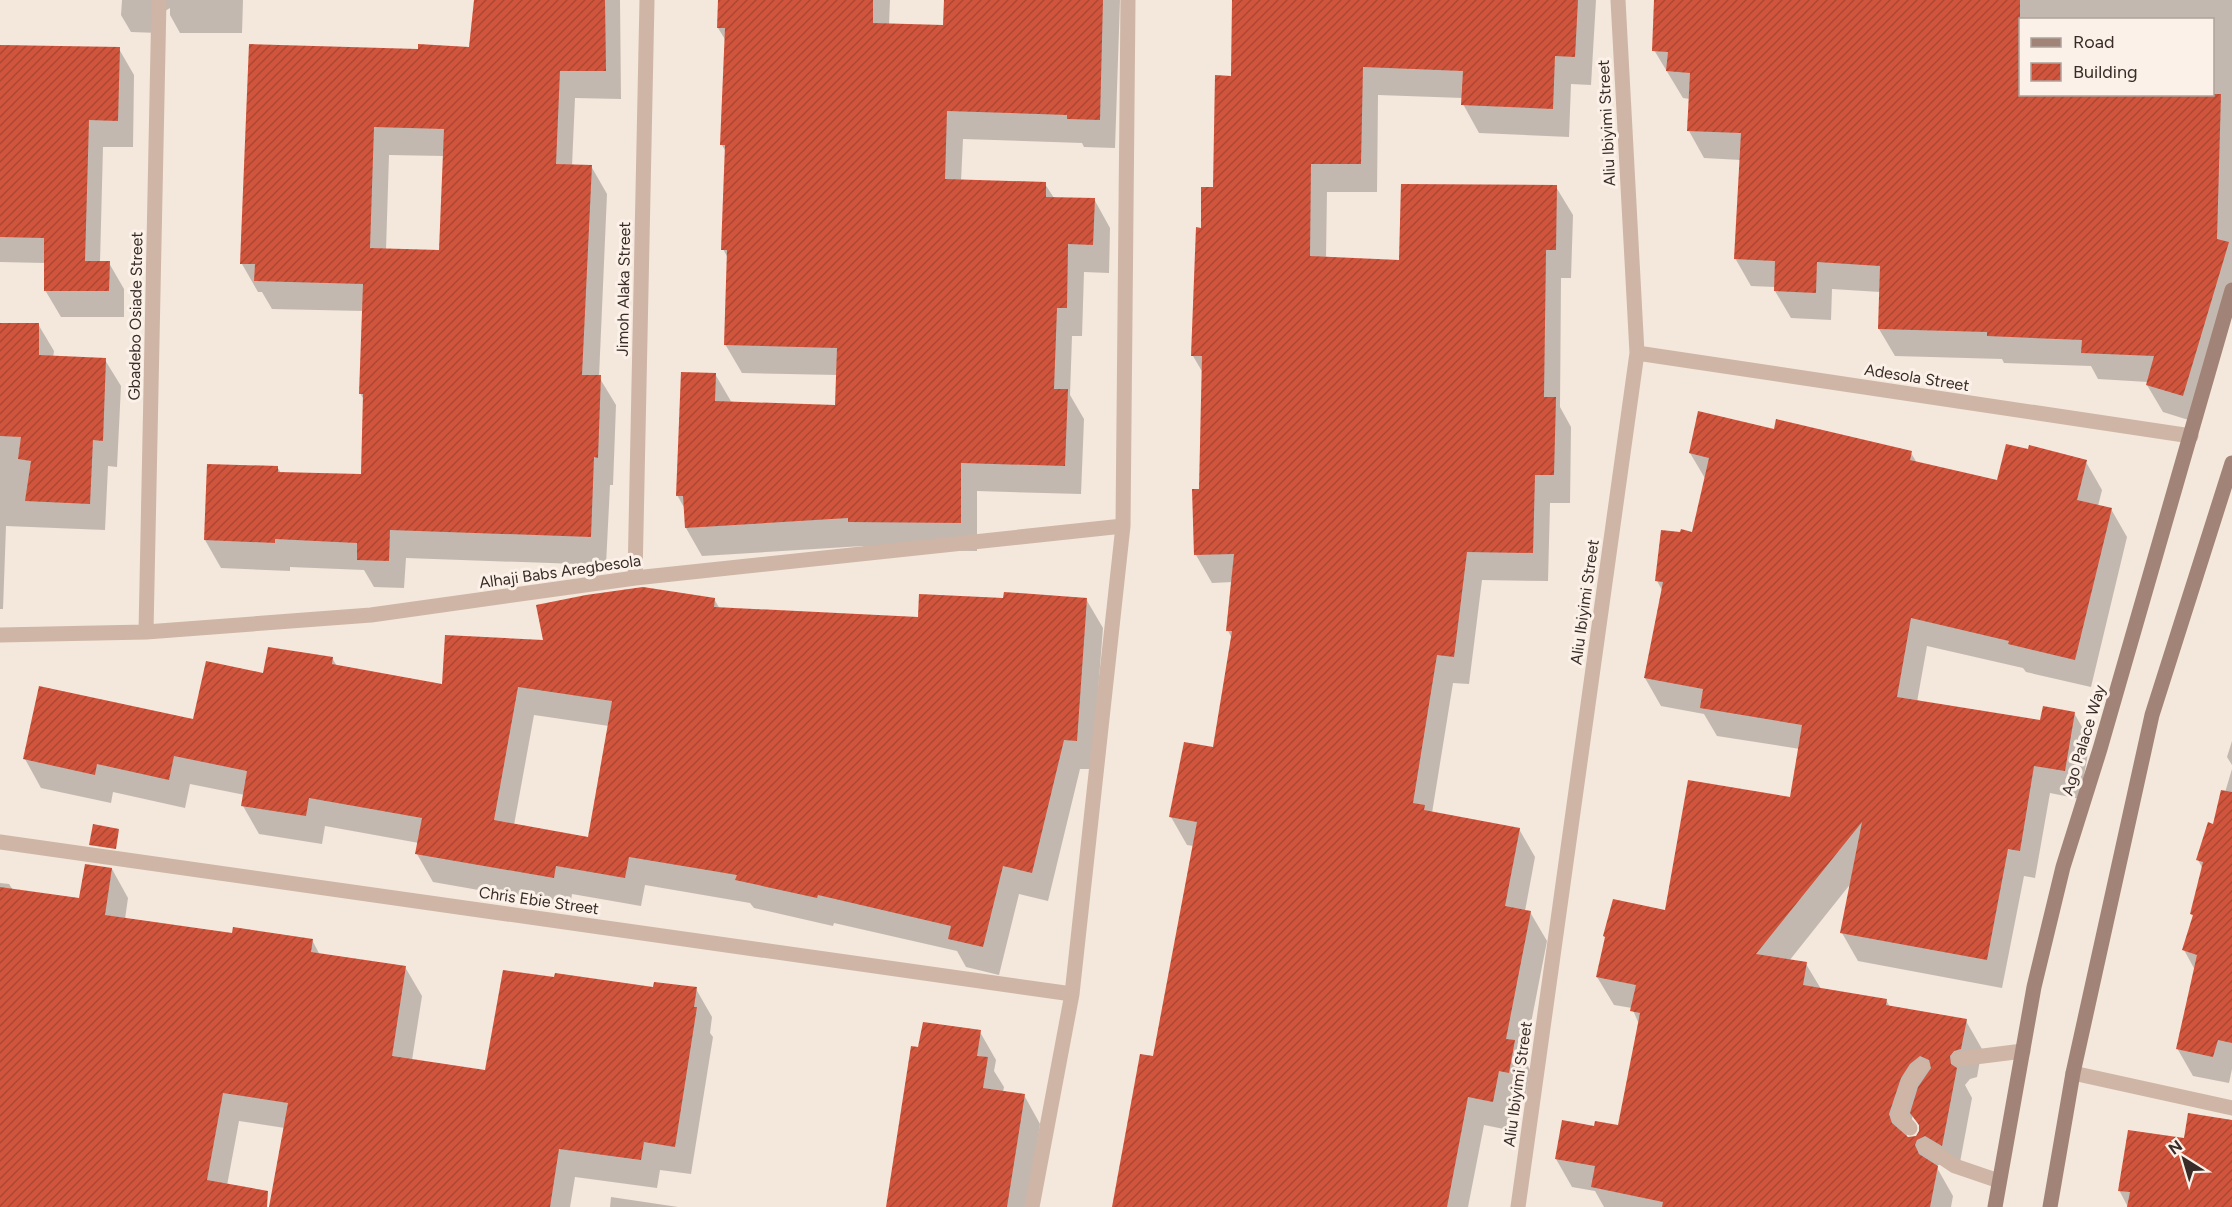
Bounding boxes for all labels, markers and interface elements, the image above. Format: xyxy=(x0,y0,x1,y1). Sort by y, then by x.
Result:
legend xyxy=(2019,18,2214,96)
text: Road xyxy=(2073,31,2114,53)
street label: Aliu Ibiyimi Street xyxy=(1594,59,1619,187)
text: Building xyxy=(2073,61,2138,83)
street label: Jimoh Alaka Street xyxy=(613,221,634,357)
street label: Gbadebo Osiade Street xyxy=(125,231,146,401)
street label: Adesola Street xyxy=(1863,360,1971,395)
street label: Aliu Ibiyimi Street xyxy=(1566,538,1603,666)
street label: Alhaji Babs Aregbesola xyxy=(478,551,642,592)
street label: Ago Palace Way xyxy=(2058,682,2110,798)
street label: Chris Ebie Street xyxy=(478,883,600,918)
street label: Aliu Ibiyimi Street xyxy=(1499,1020,1536,1148)
north arrow xyxy=(2154,1129,2214,1189)
text: N xyxy=(2165,1136,2186,1159)

